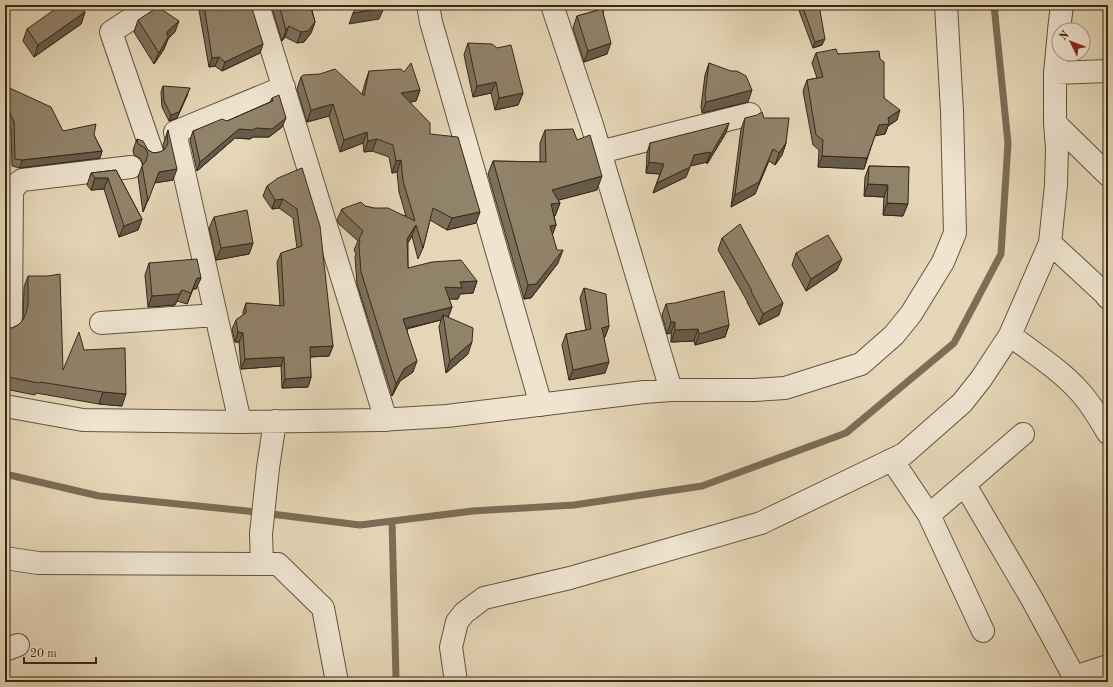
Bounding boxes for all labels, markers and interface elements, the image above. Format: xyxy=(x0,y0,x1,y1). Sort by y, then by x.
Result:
north arrow xyxy=(1051,22,1091,62)
text: N xyxy=(1058,29,1072,43)
scale bar xyxy=(24,639,96,665)
text: 20 m xyxy=(30,648,57,660)

